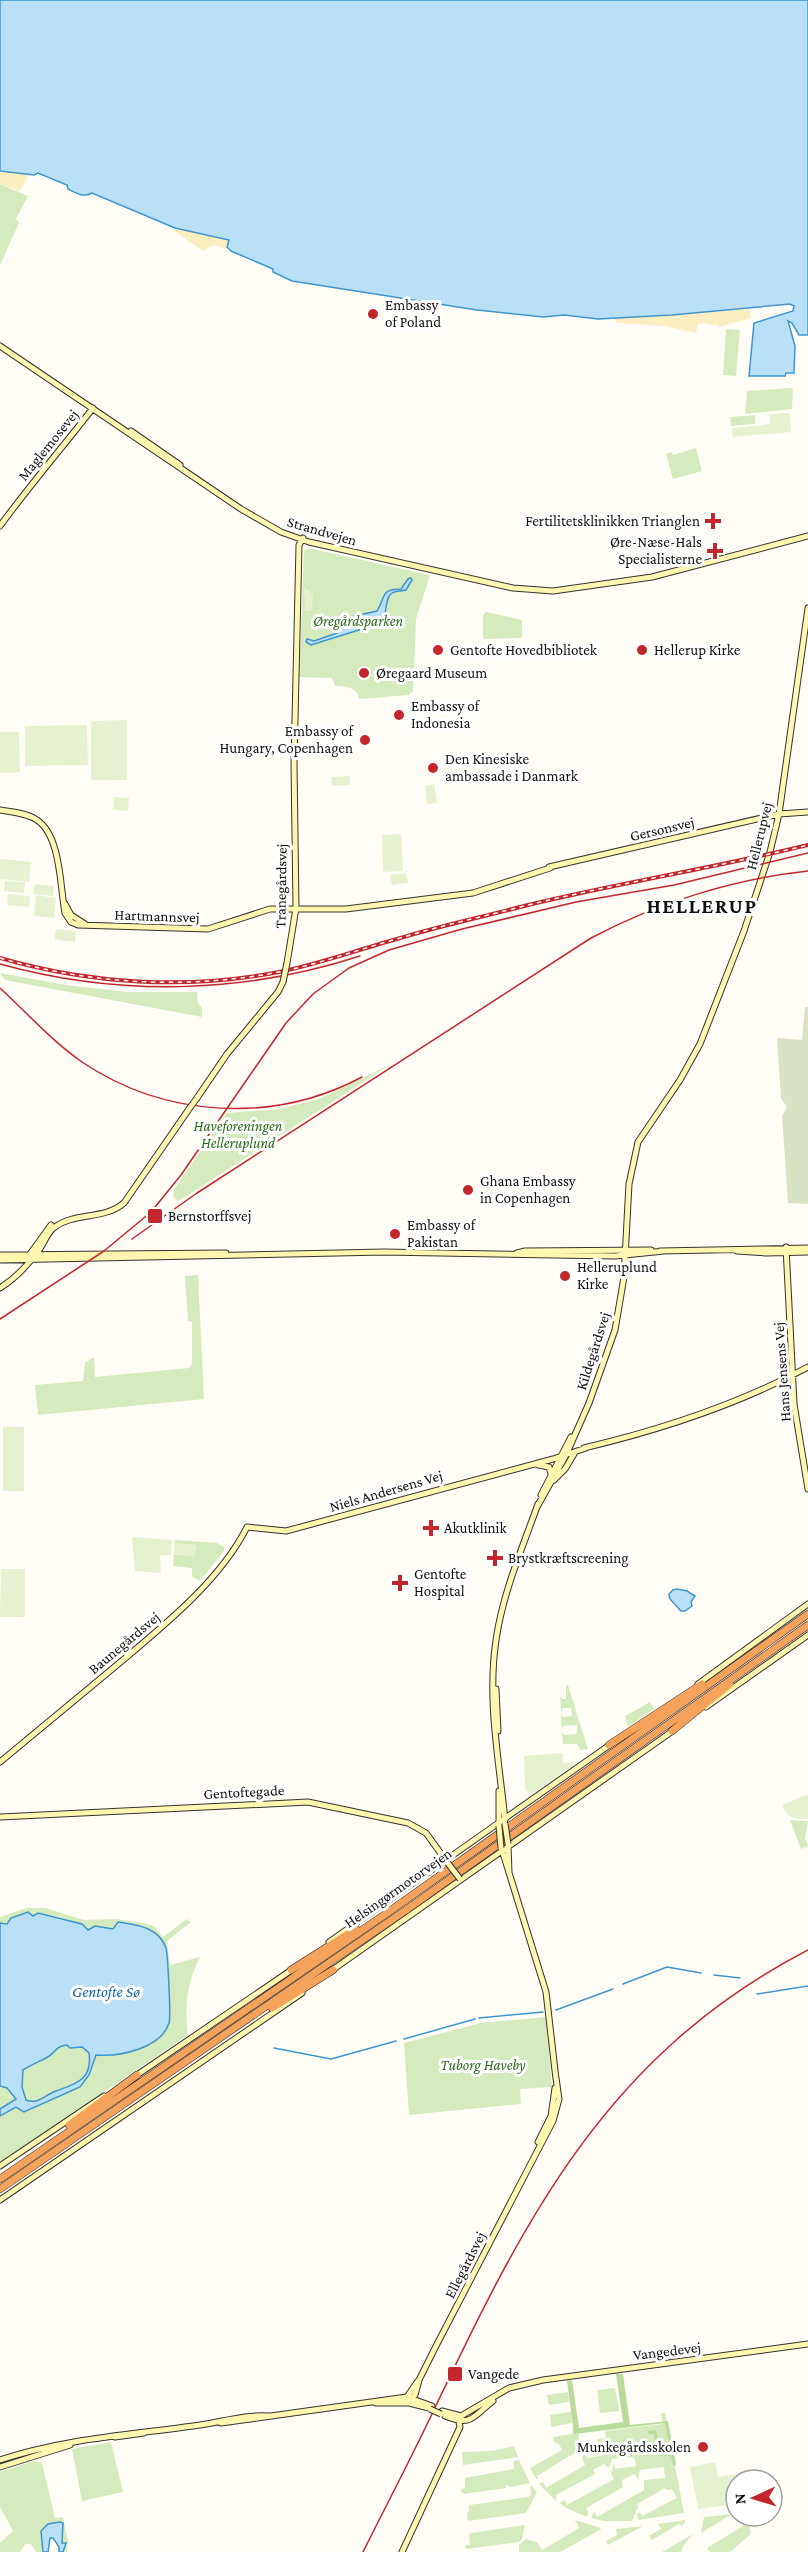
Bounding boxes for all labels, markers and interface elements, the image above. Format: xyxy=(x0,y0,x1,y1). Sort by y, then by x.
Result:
place label: Embassy of Poland xyxy=(385,297,441,330)
marker: Embassy of Poland xyxy=(366,307,380,321)
street label: Maglemosevej xyxy=(15,406,82,484)
marker: Fertilitetsklinikken Trianglen xyxy=(704,512,722,530)
street label: Strandvejen xyxy=(285,513,359,550)
place label: Fertilitetsklinikken Trianglen xyxy=(525,513,700,530)
place label: Øre-Næse-Hals Specialisterne xyxy=(610,534,702,568)
marker: Øre-Næse-Hals Specialisterne xyxy=(706,542,724,560)
park label: Øregårdsparken xyxy=(313,613,403,630)
place label: Gentofte Hovedbibliotek xyxy=(450,642,598,658)
place label: Hellerup Kirke xyxy=(654,642,741,659)
marker: Gentofte Hovedbibliotek xyxy=(431,643,445,657)
marker: Hellerup Kirke xyxy=(635,643,649,657)
place label: Øregaard Museum xyxy=(376,665,487,682)
marker: Øregaard Museum xyxy=(357,666,371,680)
place label: Embassy of Indonesia xyxy=(411,698,481,731)
marker: Embassy of Indonesia xyxy=(392,708,406,722)
place label: Embassy of Hungary, Copenhagen xyxy=(219,723,355,757)
marker: Embassy of Hungary, Copenhagen xyxy=(358,733,372,747)
place label: Den Kinesiske ambassade i Danmark xyxy=(445,751,579,784)
marker: Den Kinesiske ambassade i Danmark xyxy=(426,761,440,775)
street label: Hellerupvej xyxy=(743,801,776,872)
street label: Gersonsvej xyxy=(628,814,696,845)
street label: Tranegårdsvej xyxy=(272,844,291,929)
district label: HELLERUP xyxy=(646,894,758,918)
street label: Hartmannsvej xyxy=(114,907,200,926)
park label: Haveforeningen Helleruplund xyxy=(194,1118,283,1152)
place label: Ghana Embassy in Copenhagen xyxy=(480,1173,576,1207)
marker: Ghana Embassy in Copenhagen xyxy=(461,1183,475,1197)
marker: Bernstorffsvej xyxy=(146,1207,164,1225)
place label: Bernstorffsvej xyxy=(168,1208,251,1225)
place label: Embassy of Pakistan xyxy=(407,1217,477,1250)
marker: Embassy of Pakistan xyxy=(388,1227,402,1241)
place label: Helleruplund Kirke xyxy=(577,1259,657,1292)
marker: Helleruplund Kirke xyxy=(558,1269,572,1283)
street label: Kildegårdsvej xyxy=(573,1310,614,1392)
street label: Hans Jensens Vej xyxy=(771,1321,794,1422)
street label: Niels Andersens Vej xyxy=(328,1467,445,1516)
marker: Akutklinik xyxy=(422,1519,440,1537)
place label: Akutklinik xyxy=(444,1520,508,1536)
marker: Brystkræftscreening xyxy=(486,1549,504,1567)
place label: Brystkræftscreening xyxy=(508,1550,629,1567)
place label: Gentofte Hospital xyxy=(414,1566,467,1600)
marker: Gentofte Hospital xyxy=(391,1574,409,1592)
street label: Baunegårdsvej xyxy=(85,1609,163,1678)
street label: Gentoftegade xyxy=(203,1782,285,1803)
street label: Helsingørmotorvejen xyxy=(341,1845,455,1932)
water label: Gentofte Sø xyxy=(72,1983,140,2001)
park label: Tuborg Haveby xyxy=(441,2057,525,2074)
street label: Ellegårdsvej xyxy=(441,2229,489,2301)
street label: Vangedevej xyxy=(632,2339,702,2364)
marker: Vangede xyxy=(446,2365,464,2383)
place label: Vangede xyxy=(468,2366,520,2383)
place label: Munkegårdsskolen xyxy=(577,2439,691,2456)
marker: Munkegårdsskolen xyxy=(696,2440,710,2454)
north arrow xyxy=(724,2468,784,2528)
text: N xyxy=(731,2493,748,2505)

